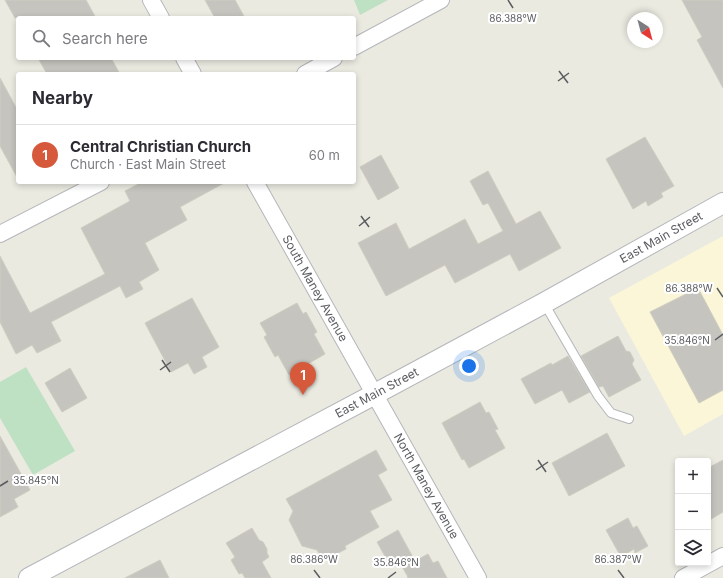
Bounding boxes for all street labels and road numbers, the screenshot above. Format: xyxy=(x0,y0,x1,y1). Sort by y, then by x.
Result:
street label: East Main Street xyxy=(617,208,705,266)
street label: South Maney Avenue xyxy=(279,232,351,344)
street label: East Main Street xyxy=(332,364,421,421)
street label: North Maney Avenue xyxy=(391,430,462,541)

